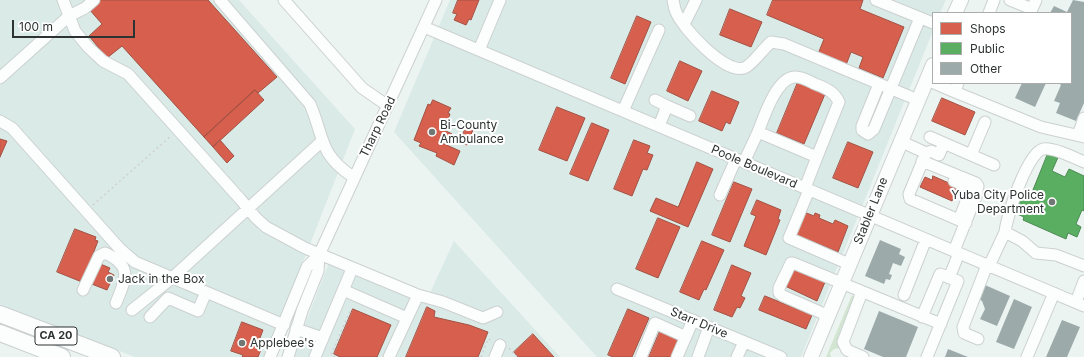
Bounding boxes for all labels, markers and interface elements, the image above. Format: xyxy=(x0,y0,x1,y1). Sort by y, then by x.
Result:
scale bar xyxy=(14,12,137,38)
legend xyxy=(932,12,1072,84)
text: 100 m xyxy=(19,19,53,34)
text: Shops xyxy=(970,21,1006,36)
text: Public xyxy=(970,41,1005,56)
text: Other xyxy=(970,61,1002,76)
street label: Tharp Road xyxy=(357,94,399,160)
place label: Bi-County Ambulance xyxy=(440,118,504,146)
marker: Bi-County Ambulance xyxy=(427,127,437,137)
street label: Poole Boulevard xyxy=(709,142,799,192)
street label: Stabler Lane xyxy=(851,175,891,247)
place label: Yuba City Police Department xyxy=(951,188,1044,216)
marker: Yuba City Police Department xyxy=(1047,197,1057,207)
place label: Jack in the Box xyxy=(118,272,204,286)
marker: Jack in the Box xyxy=(105,274,115,284)
street label: Starr Drive xyxy=(668,304,730,342)
road number: CA 20 xyxy=(35,327,77,345)
place label: Applebee's xyxy=(250,336,314,350)
marker: Applebee's xyxy=(237,338,247,348)

